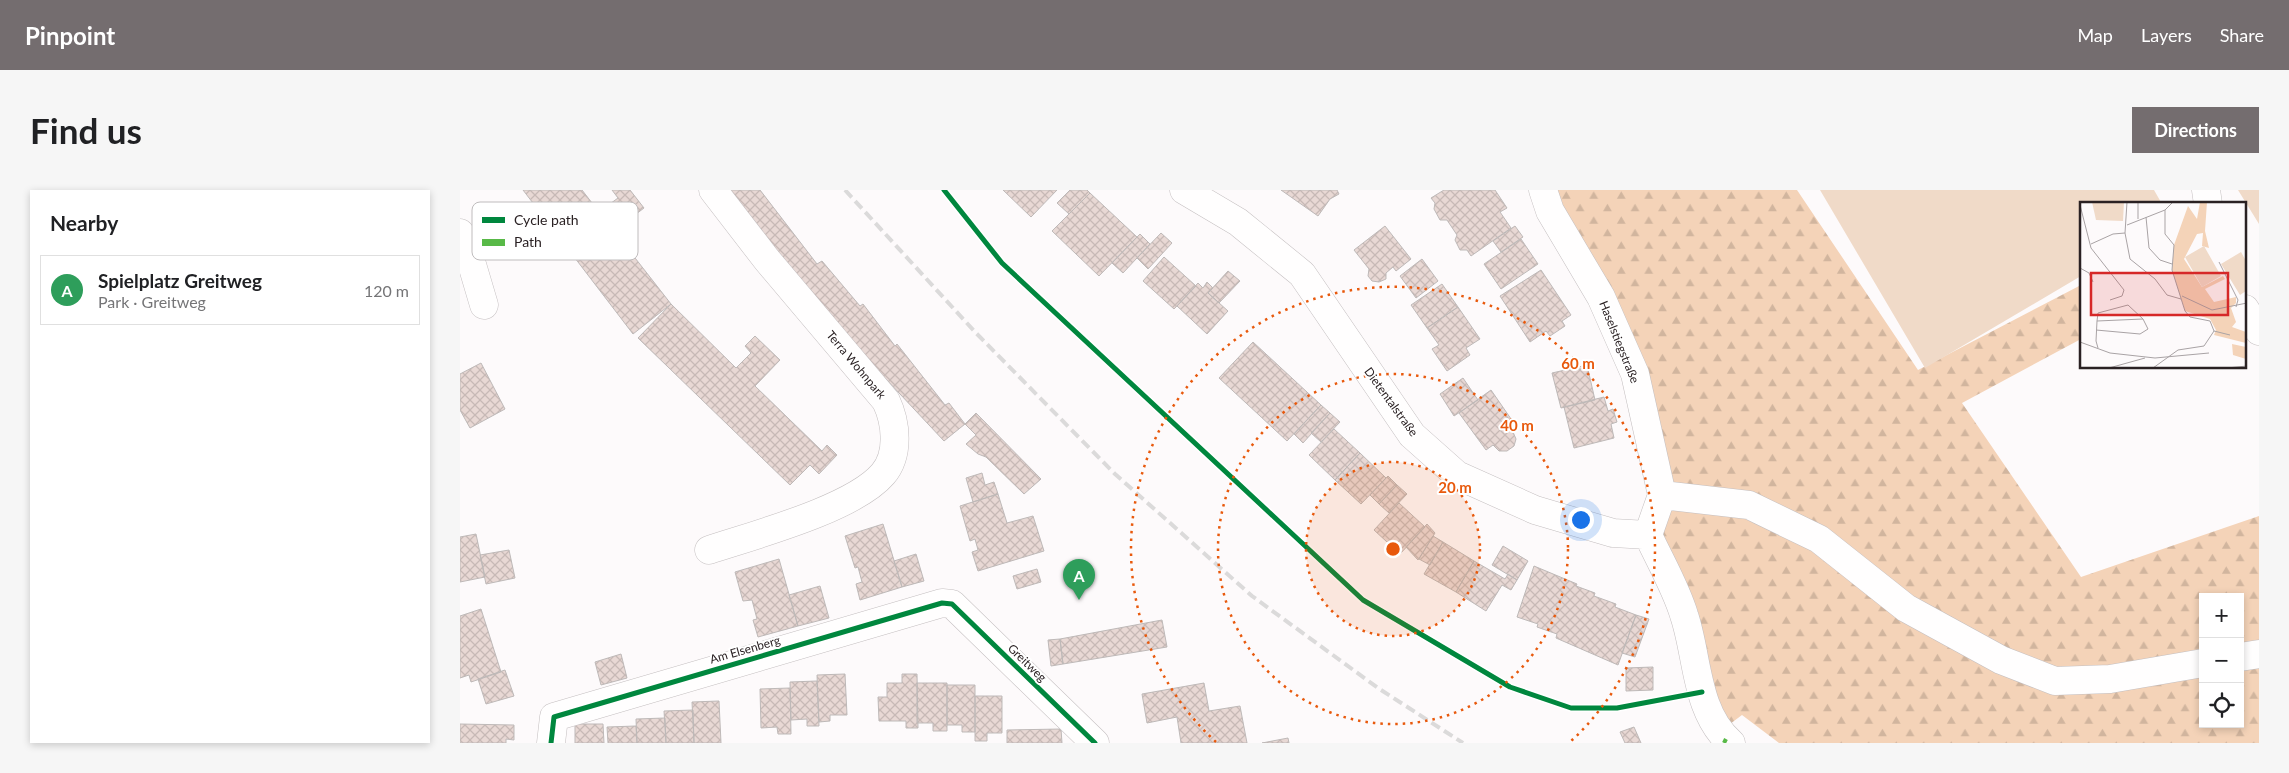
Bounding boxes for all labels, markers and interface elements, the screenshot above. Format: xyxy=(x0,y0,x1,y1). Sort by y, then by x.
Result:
text: Pinpoint xyxy=(25,21,115,50)
text: Map xyxy=(2077,24,2113,46)
text: Layers xyxy=(2141,24,2192,46)
text: Share xyxy=(2220,24,2264,46)
button: Directions xyxy=(2132,107,2259,153)
text: Find us xyxy=(30,109,142,151)
legend xyxy=(472,202,638,260)
inset map xyxy=(2080,202,2246,369)
text: Nearby xyxy=(50,210,118,235)
text: Cycle path xyxy=(514,211,579,228)
text: Path xyxy=(514,233,542,250)
text: Spielplatz Greitweg xyxy=(98,269,262,292)
text: A xyxy=(61,281,73,300)
text: 120 m xyxy=(364,281,409,300)
text: Park · Greitweg xyxy=(98,292,206,311)
street label: Haselstiegstraße xyxy=(1596,298,1643,385)
street label: Terra Wohnpark xyxy=(823,327,890,403)
text: 60 m xyxy=(1561,354,1595,372)
street label: Dietentalstraße xyxy=(1361,364,1421,439)
text: 40 m xyxy=(1500,416,1534,434)
text: 20 m xyxy=(1438,478,1472,496)
your location xyxy=(1568,507,1594,533)
centre of rings xyxy=(1384,540,1402,558)
pin: A xyxy=(1063,559,1095,600)
map controls xyxy=(2199,593,2244,728)
button: + xyxy=(2199,593,2244,638)
street label: Am Elsenberg xyxy=(708,632,782,667)
button: − xyxy=(2199,638,2244,683)
street label: Greitweg xyxy=(1005,640,1050,685)
button: locate xyxy=(2199,683,2244,728)

